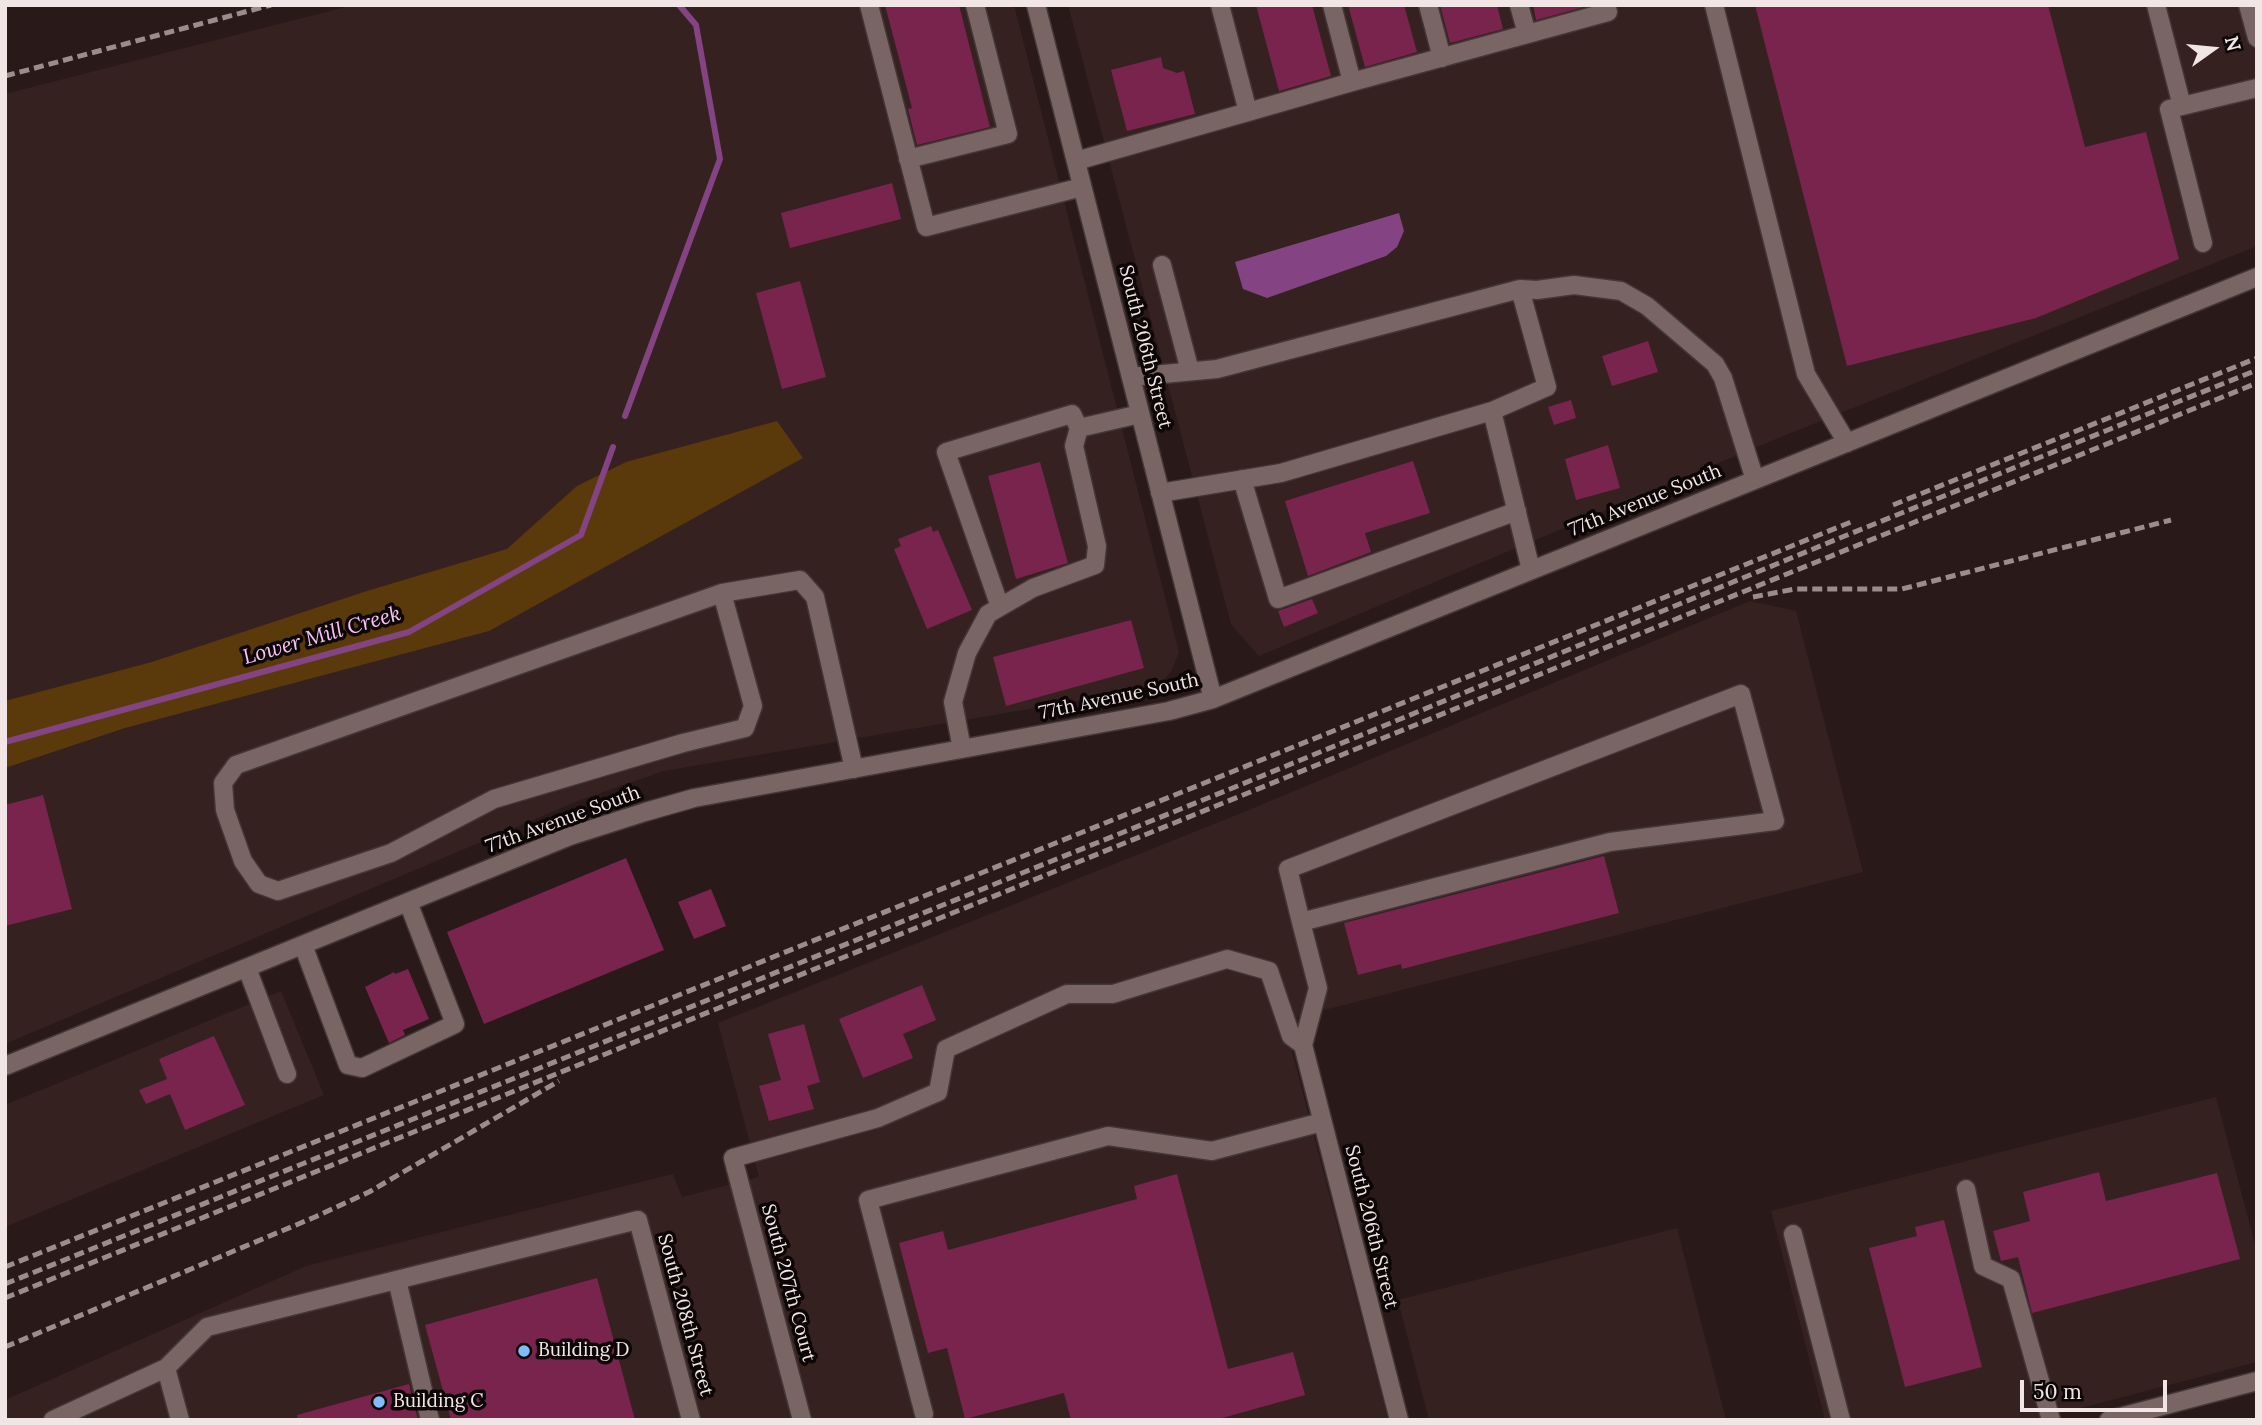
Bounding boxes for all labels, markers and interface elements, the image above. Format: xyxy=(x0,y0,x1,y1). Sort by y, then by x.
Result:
north arrow xyxy=(2178,14,2248,84)
text: N xyxy=(2220,33,2247,54)
street label: South 206th Street xyxy=(1114,263,1176,431)
street label: 77th Avenue South xyxy=(1565,460,1725,542)
water label: Lower Mill Creek xyxy=(240,601,404,671)
street label: 77th Avenue South xyxy=(1037,669,1201,725)
street label: 77th Avenue South xyxy=(483,781,643,859)
street label: South 206th Street xyxy=(1340,1143,1402,1311)
street label: South 207th Court xyxy=(756,1202,820,1364)
street label: South 208th Street xyxy=(652,1231,718,1399)
place label: Building D xyxy=(538,1340,629,1362)
marker: Building D xyxy=(516,1343,532,1359)
scale bar xyxy=(2024,1366,2171,1410)
text: 50 m xyxy=(2033,1378,2082,1405)
place label: Building C xyxy=(393,1391,484,1413)
marker: Building C xyxy=(371,1394,387,1410)

